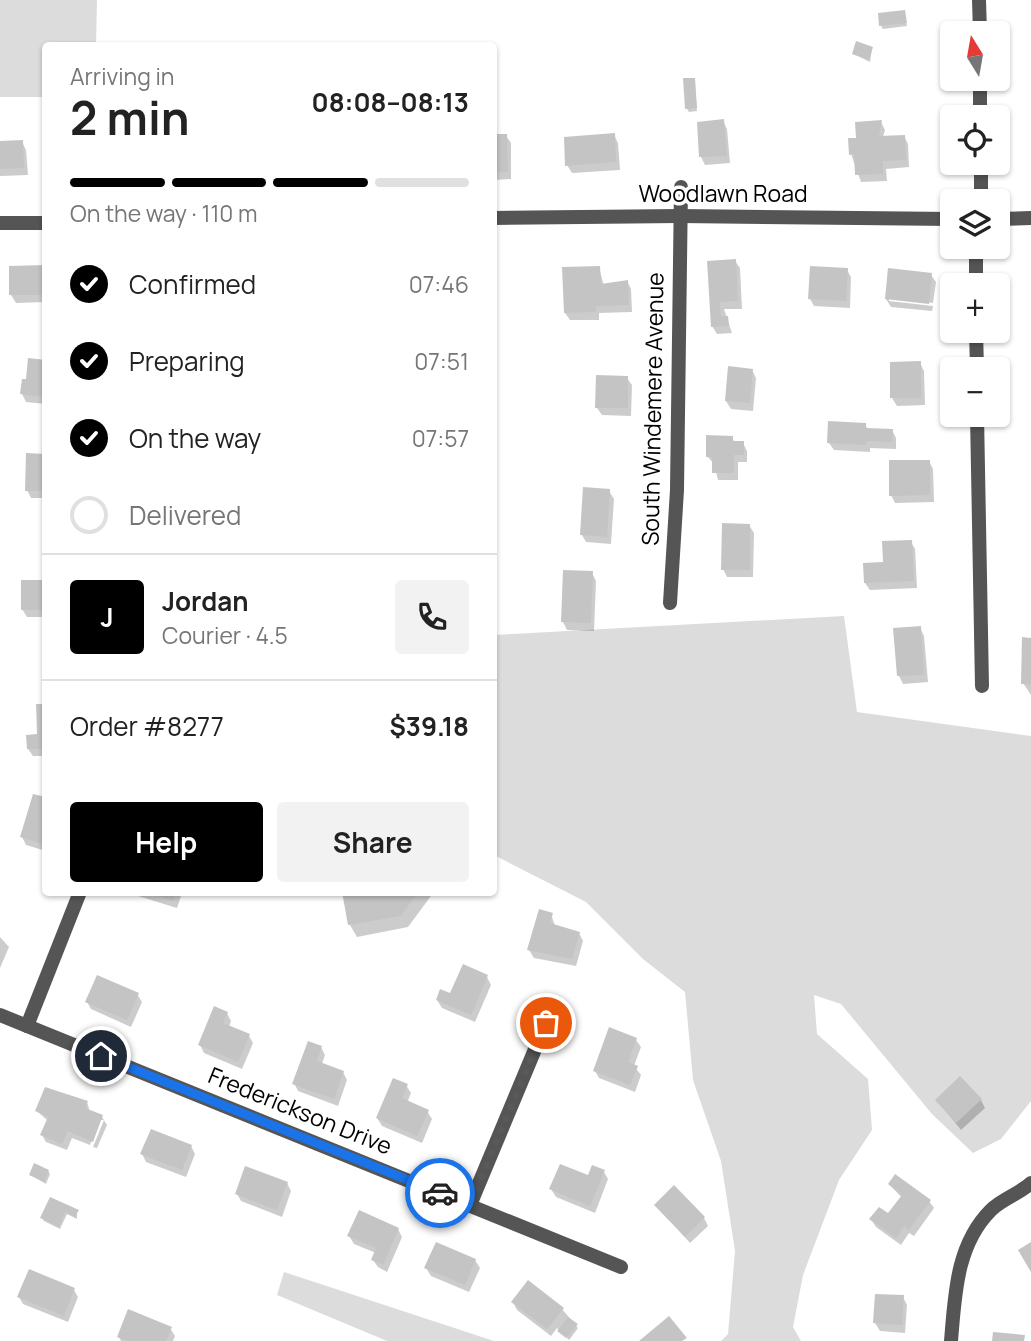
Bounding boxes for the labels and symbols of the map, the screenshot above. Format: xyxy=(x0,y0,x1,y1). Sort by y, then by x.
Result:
north arrow xyxy=(940,21,1010,91)
street label: Woodlawn Road xyxy=(638,177,808,209)
street label: South Windemere Avenue xyxy=(634,272,670,546)
pin xyxy=(516,993,576,1053)
pin xyxy=(71,1026,131,1086)
street label: Frederickson Drive xyxy=(204,1059,397,1162)
courier xyxy=(405,1158,475,1228)

